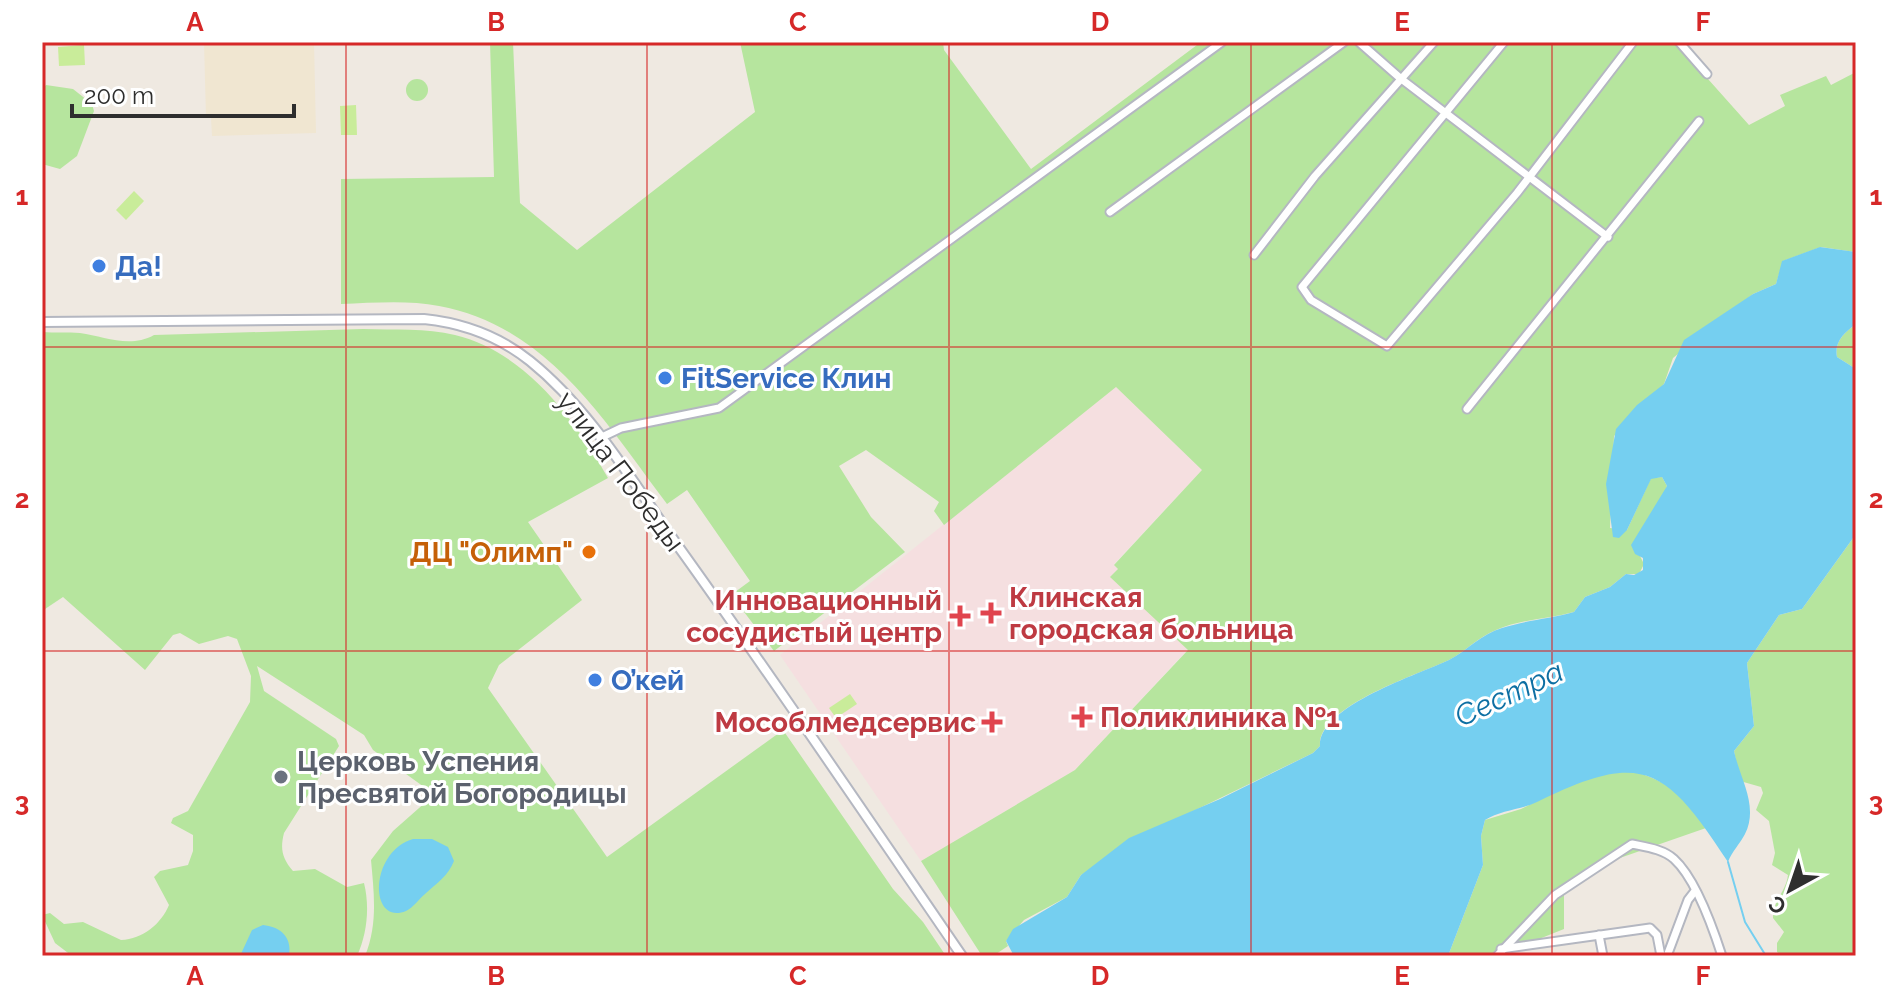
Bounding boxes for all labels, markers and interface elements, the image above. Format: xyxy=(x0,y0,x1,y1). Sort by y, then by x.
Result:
text: A xyxy=(186,7,204,37)
text: B xyxy=(487,7,505,37)
text: C xyxy=(789,7,807,37)
text: D xyxy=(1091,7,1109,37)
text: E xyxy=(1394,7,1410,37)
text: F xyxy=(1696,7,1711,37)
scale bar xyxy=(72,68,294,118)
text: 200 m xyxy=(84,81,154,110)
text: 1 xyxy=(16,181,29,211)
text: 1 xyxy=(1870,181,1883,211)
place label: Да! xyxy=(115,250,162,283)
marker: Да! xyxy=(90,257,108,275)
place label: FitService Клин xyxy=(681,362,891,395)
marker: FitService Клин xyxy=(656,369,674,387)
street label: улица Победы xyxy=(550,385,691,558)
text: 2 xyxy=(15,484,29,514)
text: 2 xyxy=(1869,484,1883,514)
place label: ДЦ "Олимп" xyxy=(409,536,573,569)
marker: ДЦ "Олимп" xyxy=(580,543,598,561)
place label: Клинская городская больница xyxy=(1009,581,1294,646)
place label: Инновационный сосудистый центр xyxy=(686,584,942,649)
marker: Клинская городская больница xyxy=(980,602,1002,624)
marker: Инновационный сосудистый центр xyxy=(949,605,971,627)
water label: Сестра xyxy=(1449,653,1569,734)
place label: О’кей xyxy=(611,664,684,697)
marker: О’кей xyxy=(586,671,604,689)
place label: Поликлиника №1 xyxy=(1100,701,1340,734)
place label: Мособлмедсервис xyxy=(714,706,976,739)
marker: Поликлиника №1 xyxy=(1071,706,1093,728)
marker: Мособлмедсервис xyxy=(983,713,1001,731)
place label: Церковь Успения Пресвятой Богородицы xyxy=(297,745,626,810)
marker: Церковь Успения Пресвятой Богородицы xyxy=(272,768,290,786)
text: 3 xyxy=(15,787,29,817)
text: 3 xyxy=(1869,787,1883,817)
north arrow xyxy=(1750,850,1830,930)
text: С xyxy=(1763,891,1791,920)
text: A xyxy=(186,961,204,991)
text: B xyxy=(487,961,505,991)
text: C xyxy=(789,961,807,991)
text: D xyxy=(1091,961,1109,991)
text: E xyxy=(1394,961,1410,991)
text: F xyxy=(1696,961,1711,991)

